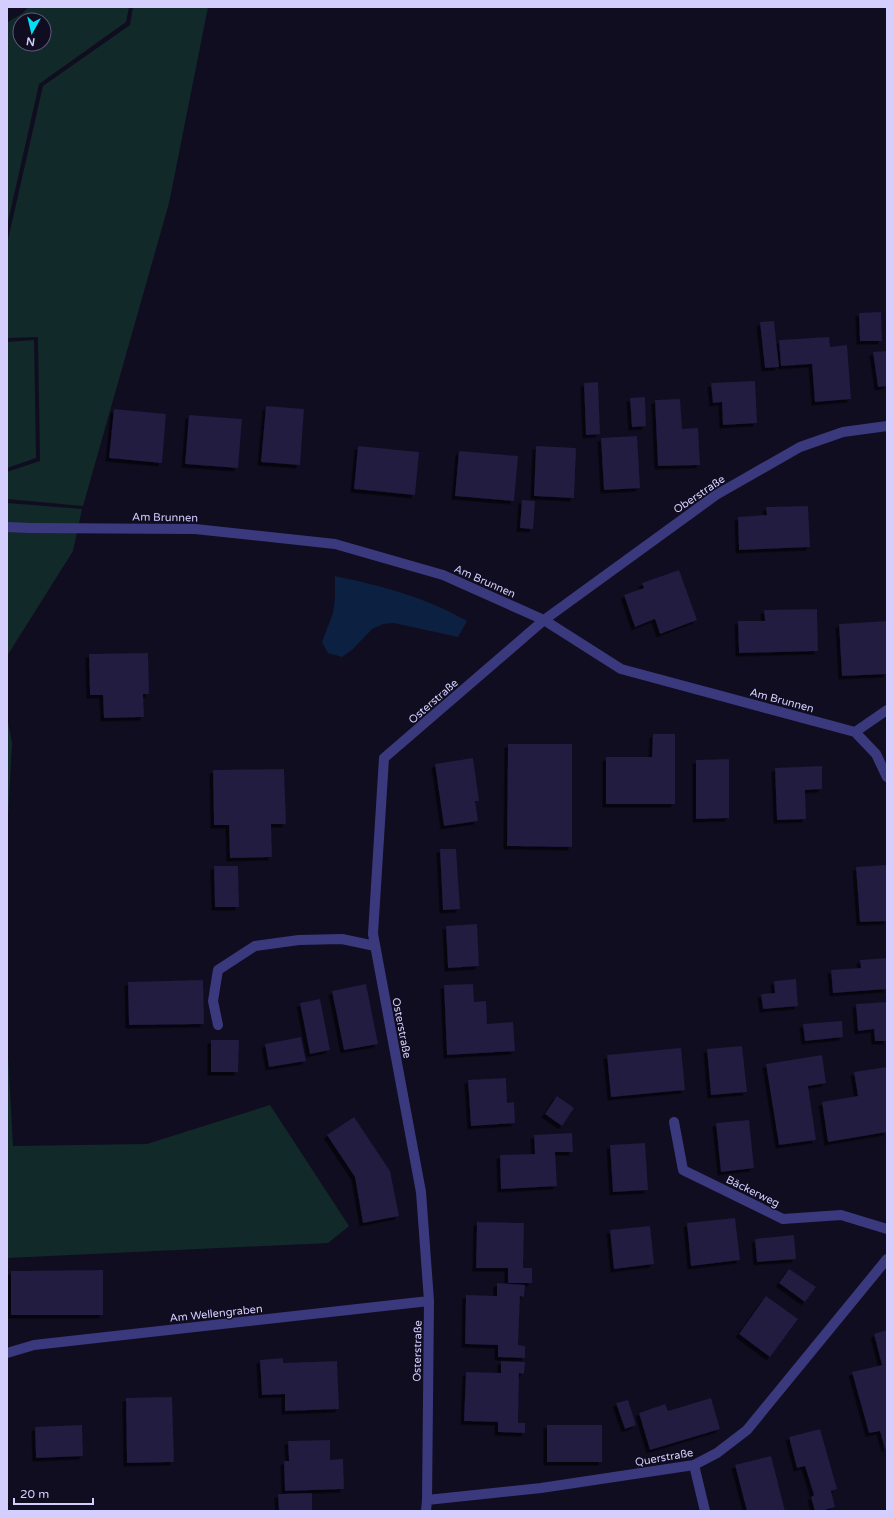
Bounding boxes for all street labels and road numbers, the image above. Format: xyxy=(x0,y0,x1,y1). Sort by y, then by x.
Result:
street label: Oberstraße xyxy=(671,473,727,516)
street label: Am Brunnen xyxy=(132,510,198,525)
street label: Am Brunnen xyxy=(452,562,518,601)
street label: Osterstraße xyxy=(406,676,461,726)
street label: Am Brunnen xyxy=(748,686,815,715)
street label: Osterstraße xyxy=(389,997,414,1059)
street label: Bäckerweg xyxy=(724,1173,782,1210)
street label: Am Wellengraben xyxy=(169,1302,263,1325)
street label: Osterstraße xyxy=(410,1320,425,1382)
street label: Querstraße xyxy=(634,1446,694,1469)

